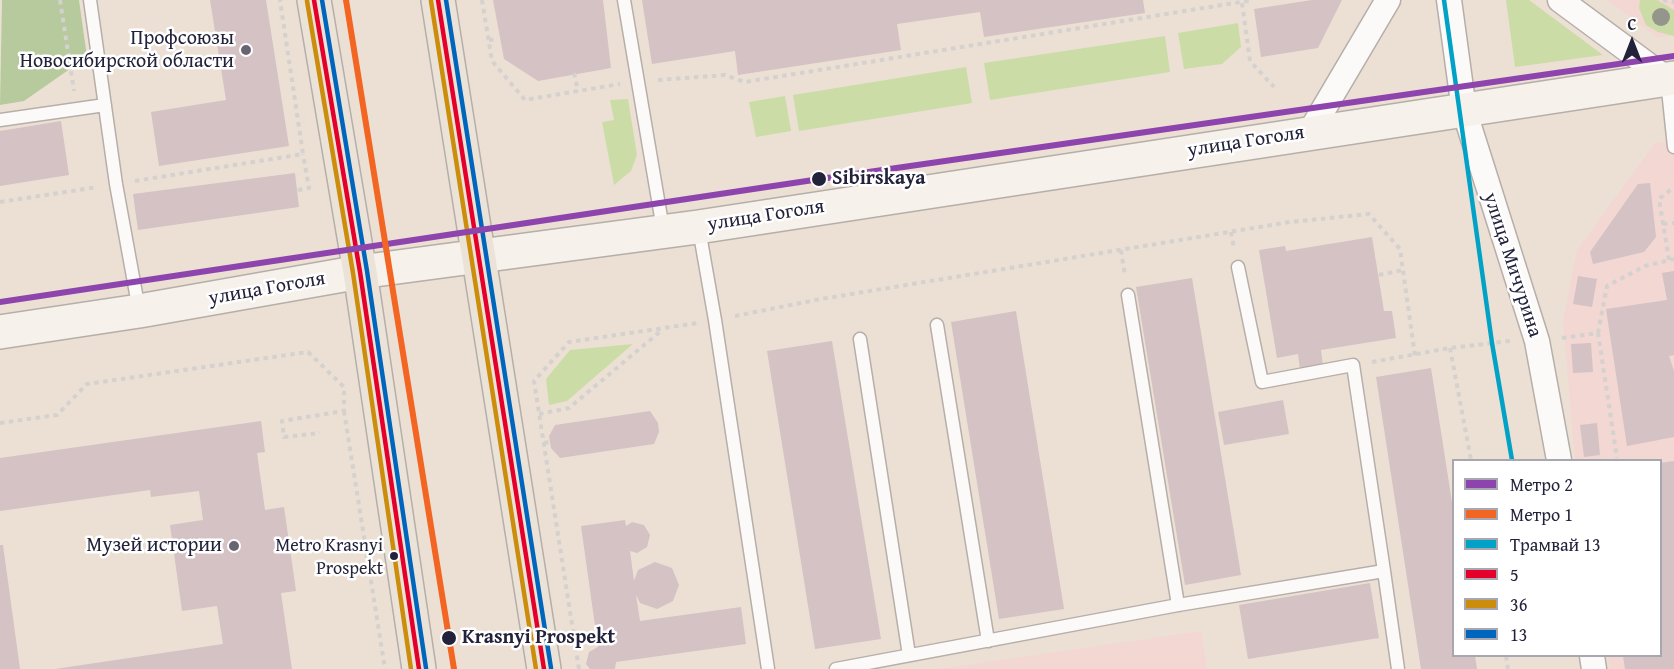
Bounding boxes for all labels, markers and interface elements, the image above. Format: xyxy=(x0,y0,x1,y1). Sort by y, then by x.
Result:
north arrow xyxy=(1602,12,1662,72)
text: С xyxy=(1627,12,1637,36)
place label: Профсоюзы Новосибирской области xyxy=(20,27,234,74)
marker: Профсоюзы Новосибирской области xyxy=(239,43,253,57)
street label: улица Гоголя xyxy=(1186,121,1306,163)
place label: Sibirskaya xyxy=(832,167,925,191)
marker: Sibirskaya xyxy=(810,170,828,188)
street label: улица Мичурина xyxy=(1477,190,1547,340)
street label: улица Гоголя xyxy=(706,195,826,237)
street label: улица Гоголя xyxy=(207,267,327,311)
legend xyxy=(1452,459,1662,657)
text: Метро 2 xyxy=(1510,471,1573,498)
text: Метро 1 xyxy=(1510,501,1573,528)
text: Трамвай 13 xyxy=(1510,531,1601,558)
place label: Музей истории xyxy=(87,534,222,558)
place label: Metro Krasnyi Prospekt xyxy=(275,535,383,578)
marker: Музей истории xyxy=(227,539,241,553)
marker: Metro Krasnyi Prospekt xyxy=(388,550,400,562)
text: 5 xyxy=(1510,561,1519,588)
text: 36 xyxy=(1510,591,1527,618)
text: 13 xyxy=(1510,621,1527,648)
place label: Krasnyi Prospekt xyxy=(462,626,615,650)
marker: Krasnyi Prospekt xyxy=(440,629,458,647)

